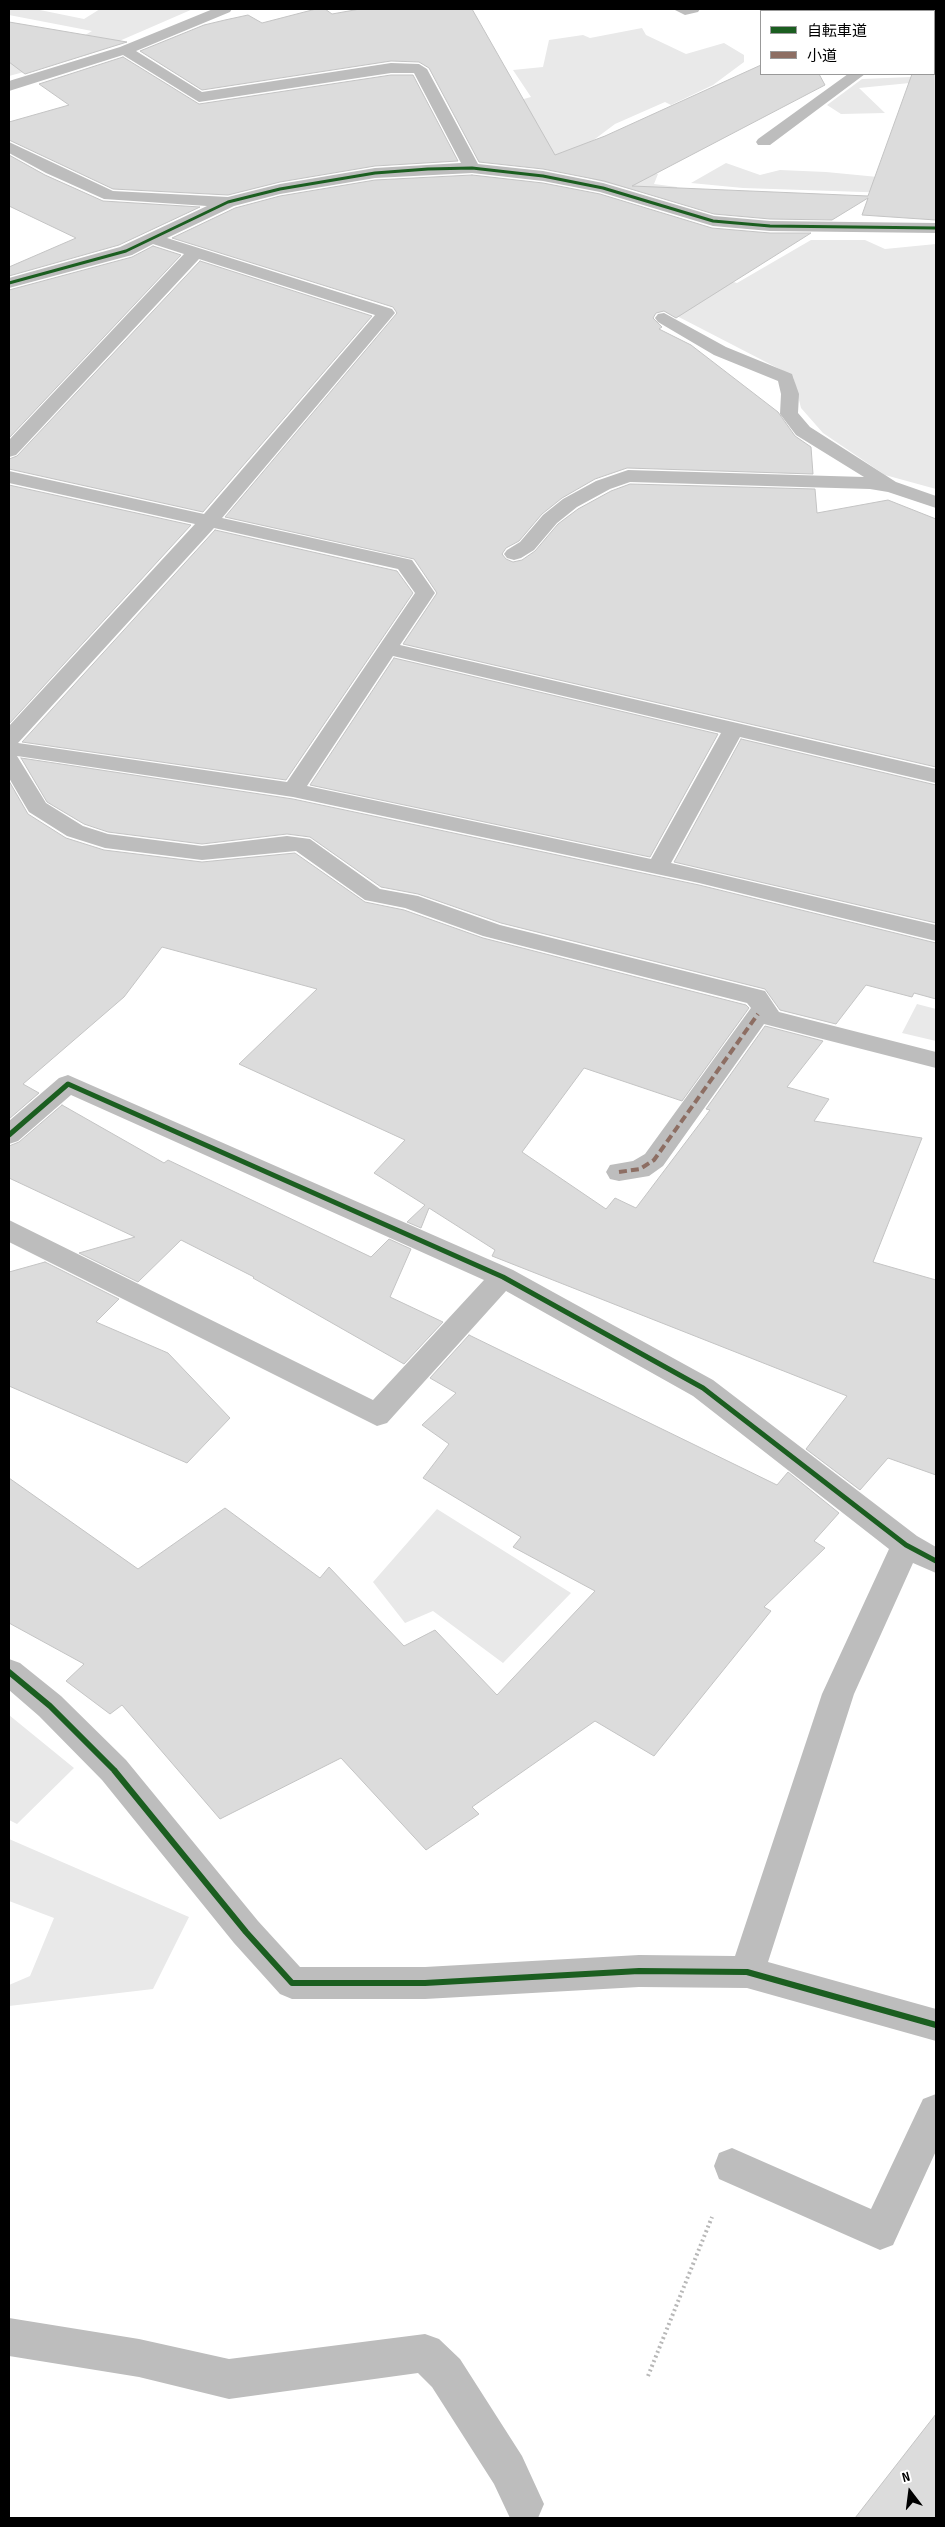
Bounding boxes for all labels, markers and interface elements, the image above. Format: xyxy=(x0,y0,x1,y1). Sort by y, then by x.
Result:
legend xyxy=(760,10,935,75)
text: 自転車道 xyxy=(807,22,867,41)
text: 小道 xyxy=(807,47,837,66)
north arrow xyxy=(885,2467,935,2517)
text: N xyxy=(900,2468,912,2486)

